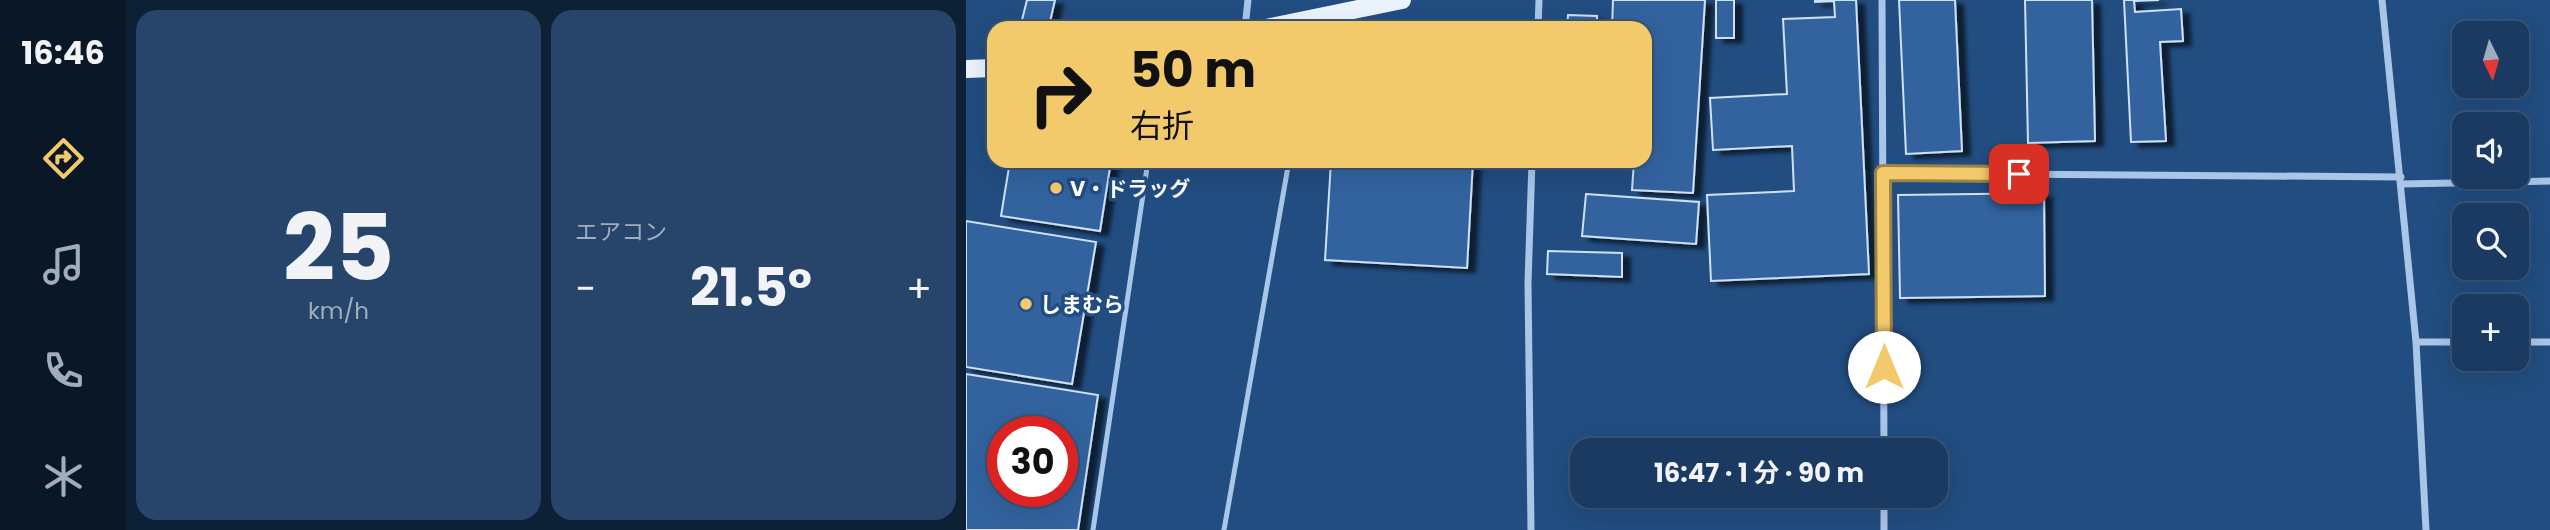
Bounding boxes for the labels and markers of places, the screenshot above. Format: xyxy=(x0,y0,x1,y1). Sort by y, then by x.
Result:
pin xyxy=(1989,144,2049,204)
place label: V・ドラッグ xyxy=(1070,174,1190,203)
marker: V・ドラッグ xyxy=(1048,180,1064,196)
place label: しまむら xyxy=(1040,290,1124,319)
marker: しまむら xyxy=(1018,296,1034,312)

